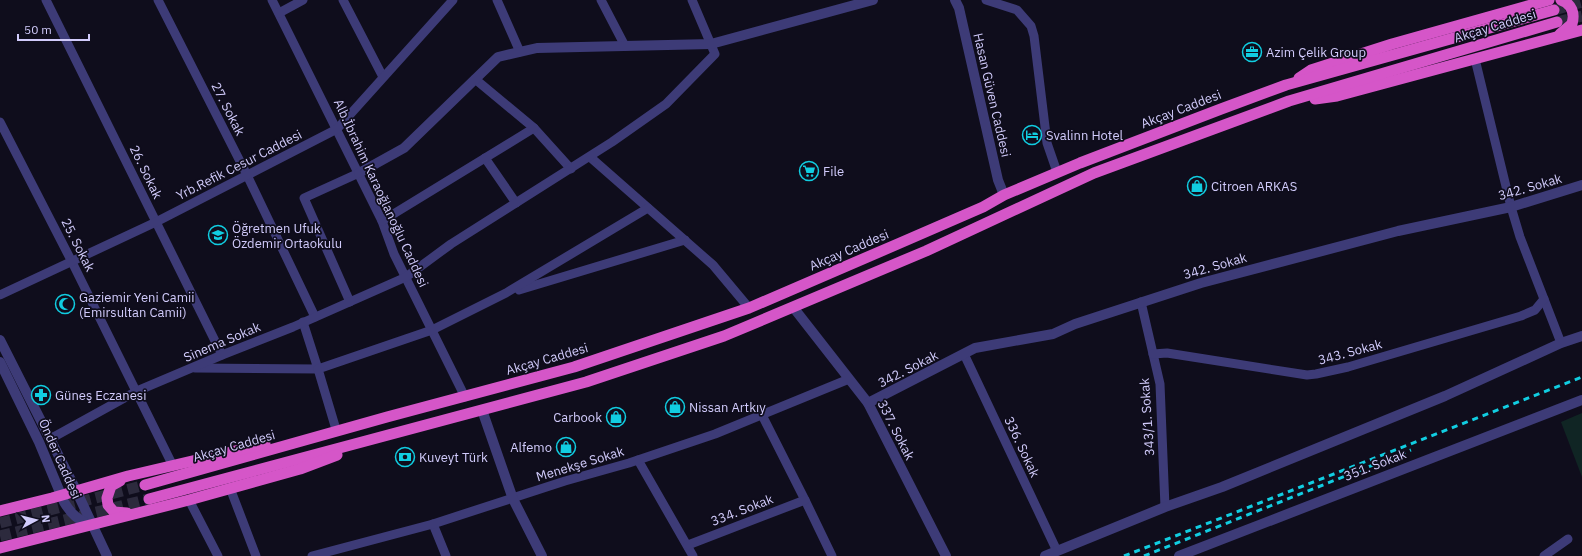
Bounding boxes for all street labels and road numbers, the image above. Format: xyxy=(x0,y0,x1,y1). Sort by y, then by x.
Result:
street label: Akçay Caddesi xyxy=(1452,5,1538,47)
street label: Hasan Güven Caddesi xyxy=(969,31,1015,159)
street label: 27. Sokak xyxy=(207,79,249,139)
street label: Akçay Caddesi xyxy=(1138,86,1224,132)
street label: Alb.İbrahim Karaoğlanoğlu Caddesi xyxy=(330,96,432,290)
street label: Yrb.Refik Cesur Caddesi xyxy=(173,126,305,204)
street label: 26. Sokak xyxy=(126,142,166,202)
street label: 342. Sokak xyxy=(1496,170,1564,204)
street label: 25. Sokak xyxy=(57,215,99,275)
street label: Akçay Caddesi xyxy=(807,226,891,274)
street label: 342. Sokak xyxy=(1181,249,1249,283)
street label: Sinema Sokak xyxy=(181,318,263,366)
street label: 343. Sokak xyxy=(1316,335,1384,369)
street label: Akçay Caddesi xyxy=(504,339,590,379)
street label: 342. Sokak xyxy=(875,347,941,391)
street label: 343/1. Sokak xyxy=(1136,377,1158,457)
street label: 337. Sokak xyxy=(874,397,918,463)
street label: 336. Sokak xyxy=(1000,414,1044,480)
street label: Önder Caddesi xyxy=(35,416,85,502)
street label: Akçay Caddesi xyxy=(191,426,277,466)
street label: Menekşe Sokak xyxy=(534,443,626,485)
street label: 351. Sokak xyxy=(1341,445,1409,485)
street label: 334. Sokak xyxy=(708,490,776,530)

